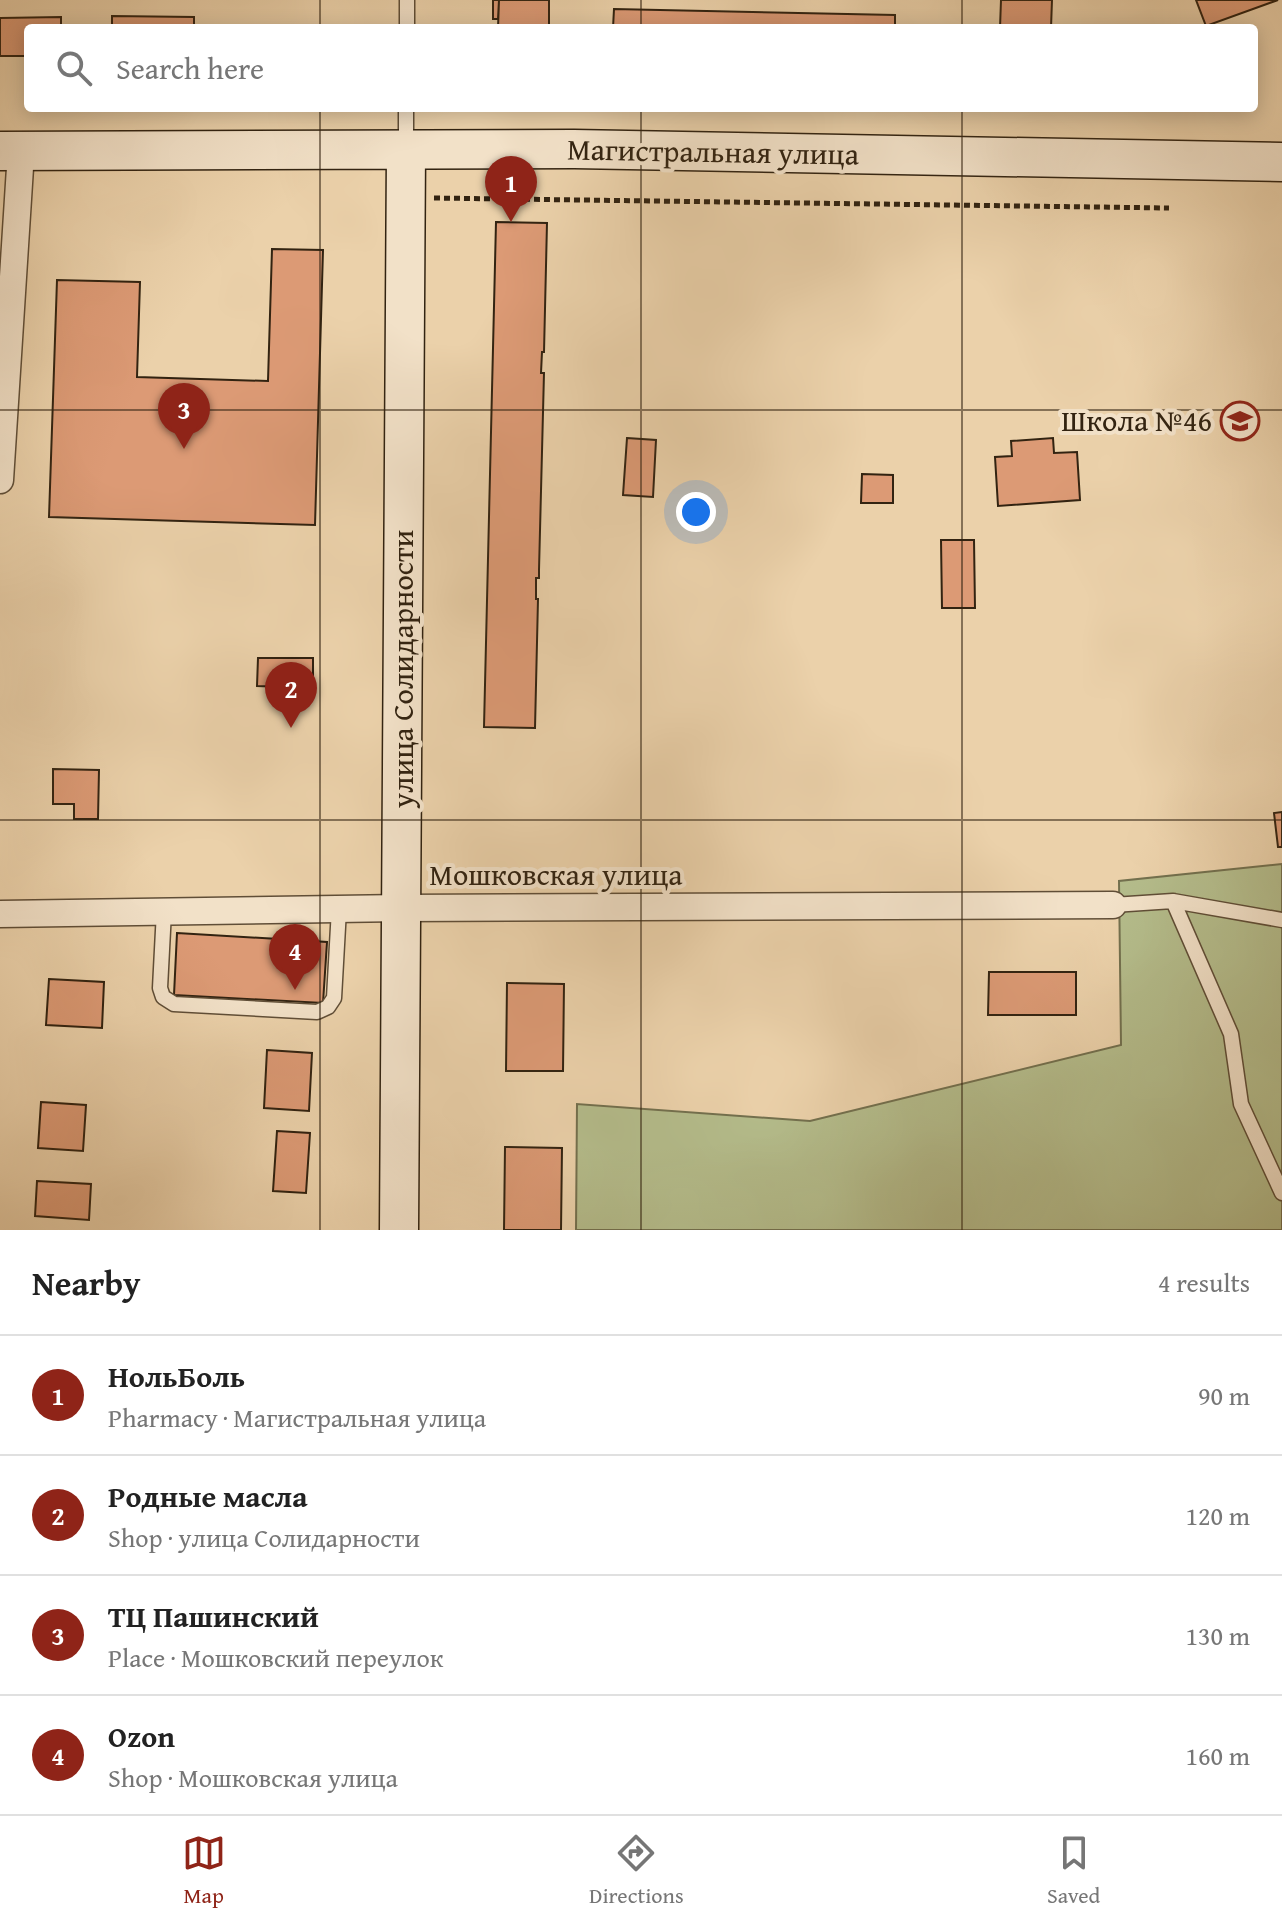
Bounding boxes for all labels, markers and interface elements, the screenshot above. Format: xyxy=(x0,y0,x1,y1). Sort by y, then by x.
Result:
search box xyxy=(24,24,1258,112)
icon: search xyxy=(52,46,96,90)
text: Search here xyxy=(116,46,264,90)
street label: Магистральная улица xyxy=(567,126,860,176)
pin: 1 xyxy=(485,156,537,222)
pin: 3 xyxy=(158,383,210,449)
place label: Школа №46 xyxy=(1061,398,1212,442)
school or university icon: Школа №46 xyxy=(1219,400,1261,442)
your location xyxy=(676,492,716,532)
street label: улица Солидарности xyxy=(380,530,424,809)
pin: 2 xyxy=(265,662,317,728)
street label: Мошковская улица xyxy=(429,852,683,896)
pin: 4 xyxy=(269,924,321,990)
text: Nearby xyxy=(32,1258,141,1307)
text: 4 results xyxy=(1158,1263,1250,1302)
text: НольБоль xyxy=(108,1354,245,1398)
text: 1 xyxy=(51,1376,65,1415)
text: 90 m xyxy=(1198,1376,1250,1415)
text: Pharmacy · Магистральная улица xyxy=(108,1398,486,1437)
text: Родные масла xyxy=(108,1474,308,1518)
text: 2 xyxy=(51,1496,65,1535)
text: 120 m xyxy=(1185,1496,1250,1535)
text: Shop · улица Солидарности xyxy=(108,1518,420,1557)
text: ТЦ Пашинский xyxy=(108,1594,319,1638)
text: 3 xyxy=(51,1616,65,1655)
text: 130 m xyxy=(1185,1616,1250,1655)
text: Place · Мошковский переулок xyxy=(108,1638,443,1677)
text: Ozon xyxy=(108,1714,175,1758)
text: 4 xyxy=(51,1736,65,1775)
text: 160 m xyxy=(1185,1736,1250,1775)
text: Shop · Мошковская улица xyxy=(108,1758,398,1797)
tab: Map xyxy=(182,1831,226,1911)
tab: Directions xyxy=(589,1831,684,1911)
tab: Saved xyxy=(1047,1831,1100,1911)

